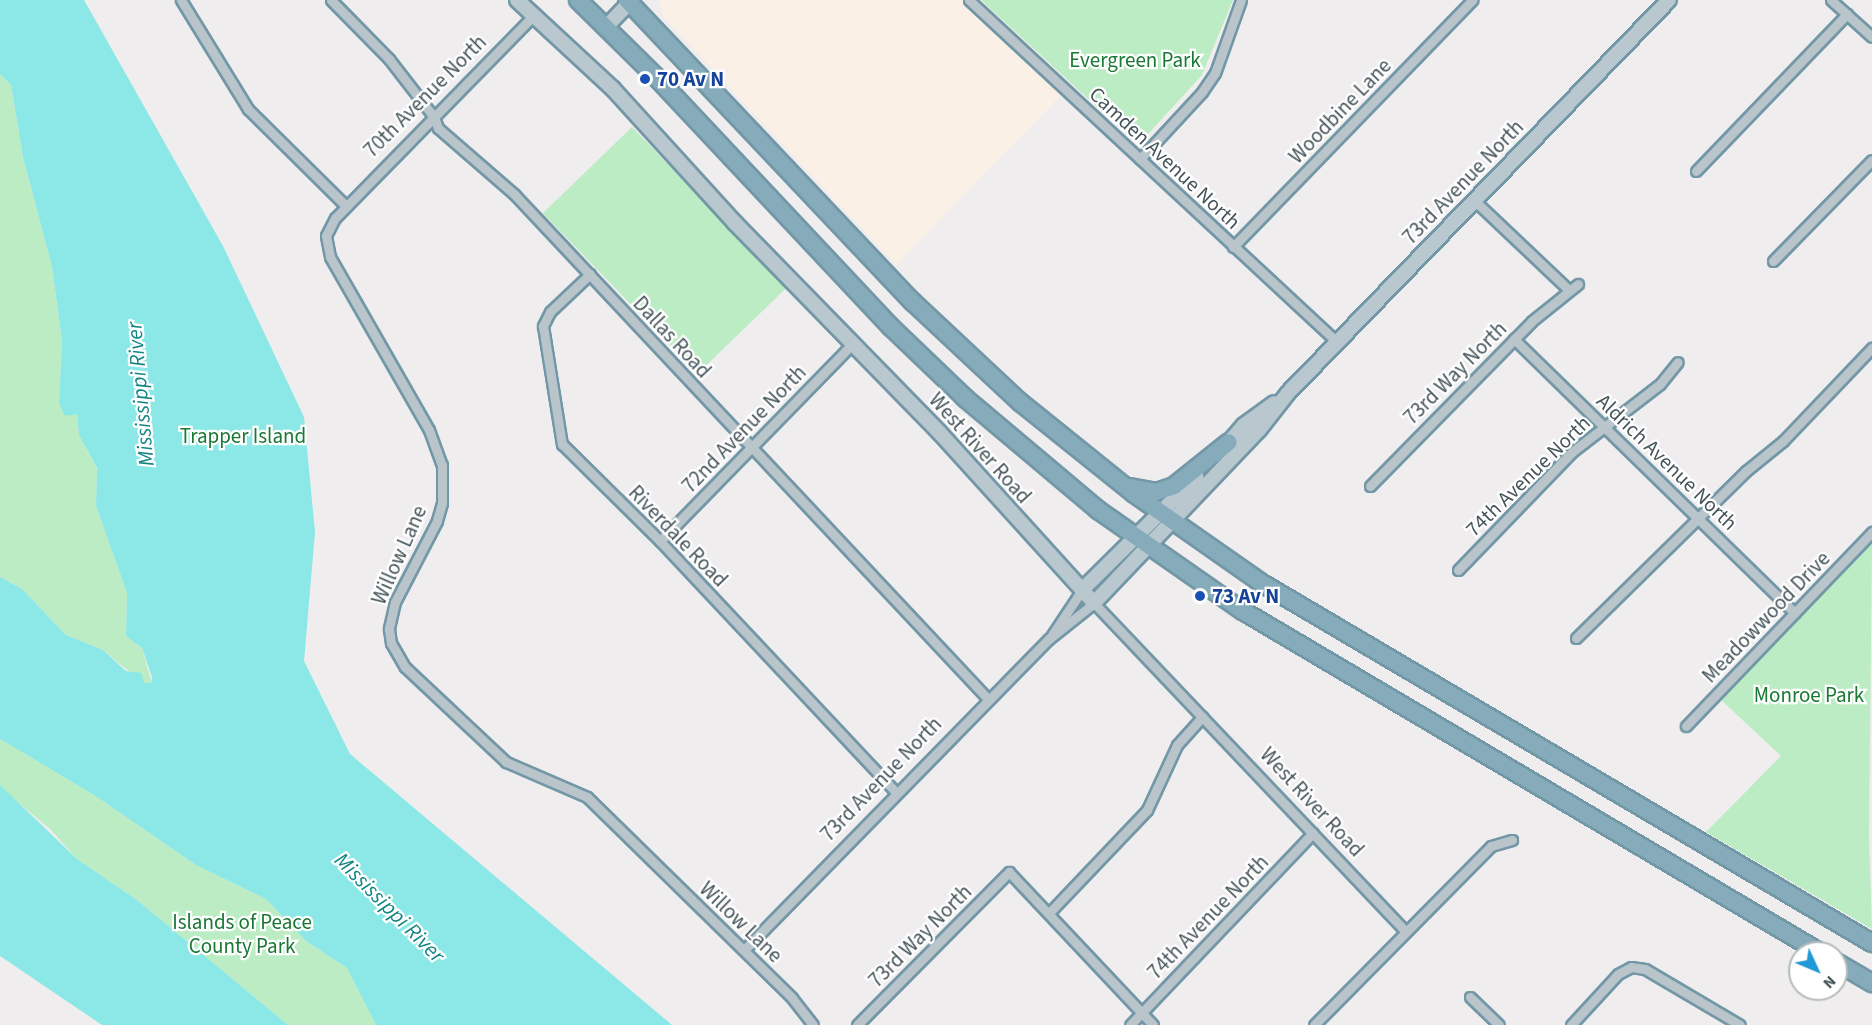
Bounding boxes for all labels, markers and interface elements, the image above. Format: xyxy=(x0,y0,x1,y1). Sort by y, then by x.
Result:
street label: 70th Avenue North xyxy=(358,29,492,163)
park label: Evergreen Park xyxy=(1069,47,1201,73)
street label: Woodbine Lane xyxy=(1284,53,1396,169)
place label: 70 Av N xyxy=(657,66,724,92)
marker: 70 Av N xyxy=(638,72,652,86)
street label: Camden Avenue North xyxy=(1084,81,1246,235)
street label: 73rd Avenue North xyxy=(1397,114,1529,250)
street label: Dallas Road xyxy=(628,291,716,383)
street label: 73rd Way North xyxy=(1398,316,1512,430)
water label: Mississippi River xyxy=(122,321,160,467)
street label: 72nd Avenue North xyxy=(677,360,811,498)
street label: West River Road xyxy=(924,387,1036,509)
street label: Aldrich Avenue North xyxy=(1591,388,1743,536)
street label: 74th Avenue North xyxy=(1461,410,1595,542)
park label: Trapper Island xyxy=(180,423,306,449)
street label: Riverdale Road xyxy=(623,480,733,592)
street label: Willow Lane xyxy=(366,502,432,608)
street label: Meadowwood Drive xyxy=(1697,546,1835,688)
place label: 73 Av N xyxy=(1212,583,1279,609)
marker: 73 Av N xyxy=(1193,589,1207,603)
park label: Monroe Park xyxy=(1754,682,1864,708)
street label: 73rd Avenue North xyxy=(815,711,947,847)
street label: West River Road xyxy=(1255,742,1369,862)
water label: Mississippi River xyxy=(328,847,450,969)
street label: 74th Avenue North xyxy=(1142,850,1274,984)
street label: Willow Lane xyxy=(694,876,788,968)
street label: 73rd Way North xyxy=(863,879,977,993)
park label: Islands of Peace County Park xyxy=(172,909,312,959)
north arrow xyxy=(1788,941,1848,1001)
text: N xyxy=(1818,971,1841,994)

